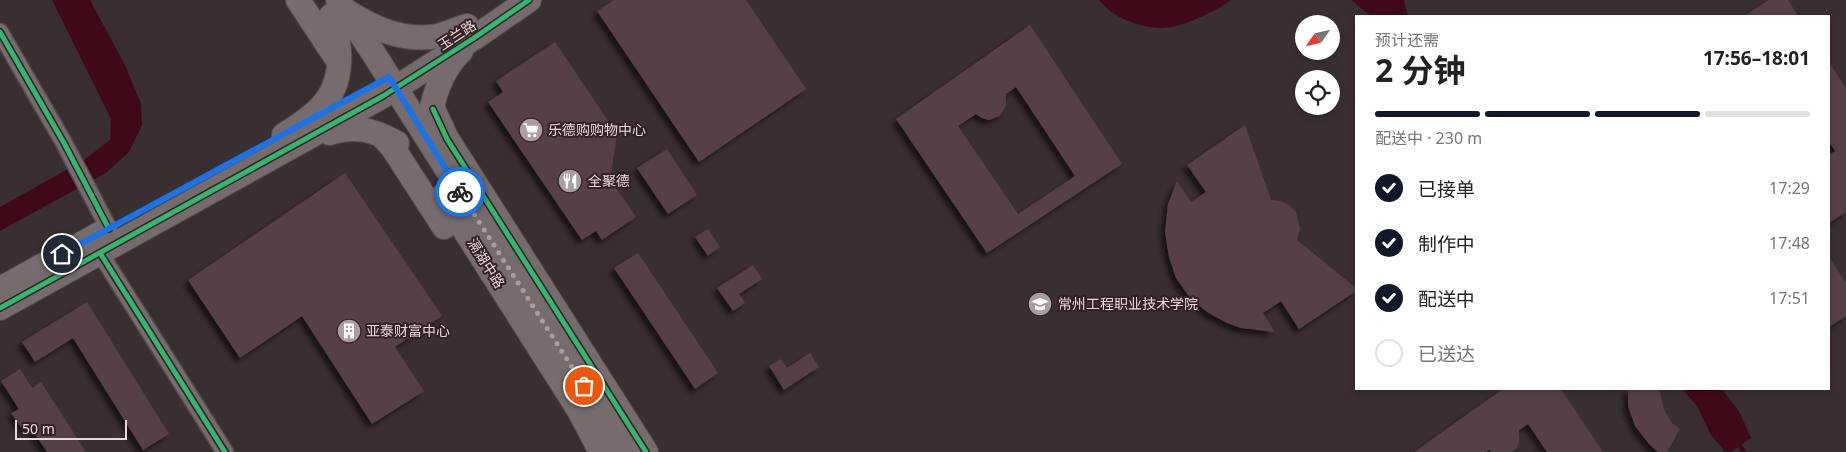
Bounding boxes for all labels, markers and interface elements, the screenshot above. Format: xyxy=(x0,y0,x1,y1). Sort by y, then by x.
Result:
street label: 玉兰路 xyxy=(434,15,480,54)
north arrow xyxy=(1295,15,1340,60)
map controls xyxy=(1295,15,1340,115)
text: 预计还需 xyxy=(1375,29,1439,51)
text: 17:56–18:01 xyxy=(1703,45,1810,71)
text: 2 分钟 xyxy=(1375,48,1466,91)
button: locate xyxy=(1295,70,1340,115)
supermarket icon: 乐德购购物中心 xyxy=(518,117,544,143)
place label: 乐德购购物中心 xyxy=(548,120,646,139)
text: 配送中 · 230 m xyxy=(1375,127,1482,149)
courier xyxy=(435,167,485,217)
restaurant icon: 全聚德 xyxy=(557,168,583,194)
place label: 全聚德 xyxy=(588,171,630,190)
icon: check xyxy=(1375,174,1403,202)
text: 已接单 xyxy=(1418,176,1475,202)
text: 17:29 xyxy=(1769,177,1810,199)
icon: bike xyxy=(446,178,474,206)
icon: check xyxy=(1375,229,1403,257)
text: 制作中 xyxy=(1418,231,1475,257)
text: 17:48 xyxy=(1769,232,1810,254)
pin xyxy=(41,233,83,275)
street label: 滆湖中路 xyxy=(464,234,509,292)
icon: home xyxy=(48,240,76,268)
icon: check xyxy=(1375,284,1403,312)
text: 配送中 xyxy=(1418,286,1475,312)
text: 17:51 xyxy=(1769,287,1810,309)
school or university icon: 常州工程职业技术学院 xyxy=(1027,291,1053,317)
place label: 常州工程职业技术学院 xyxy=(1058,294,1198,313)
building icon: 亚泰财富中心 xyxy=(336,318,362,344)
place label: 亚泰财富中心 xyxy=(366,321,450,340)
text: 已送达 xyxy=(1418,341,1475,367)
pin xyxy=(563,365,605,407)
icon: bag xyxy=(570,372,598,400)
scale bar xyxy=(15,417,128,440)
text: 50 m xyxy=(22,419,55,438)

